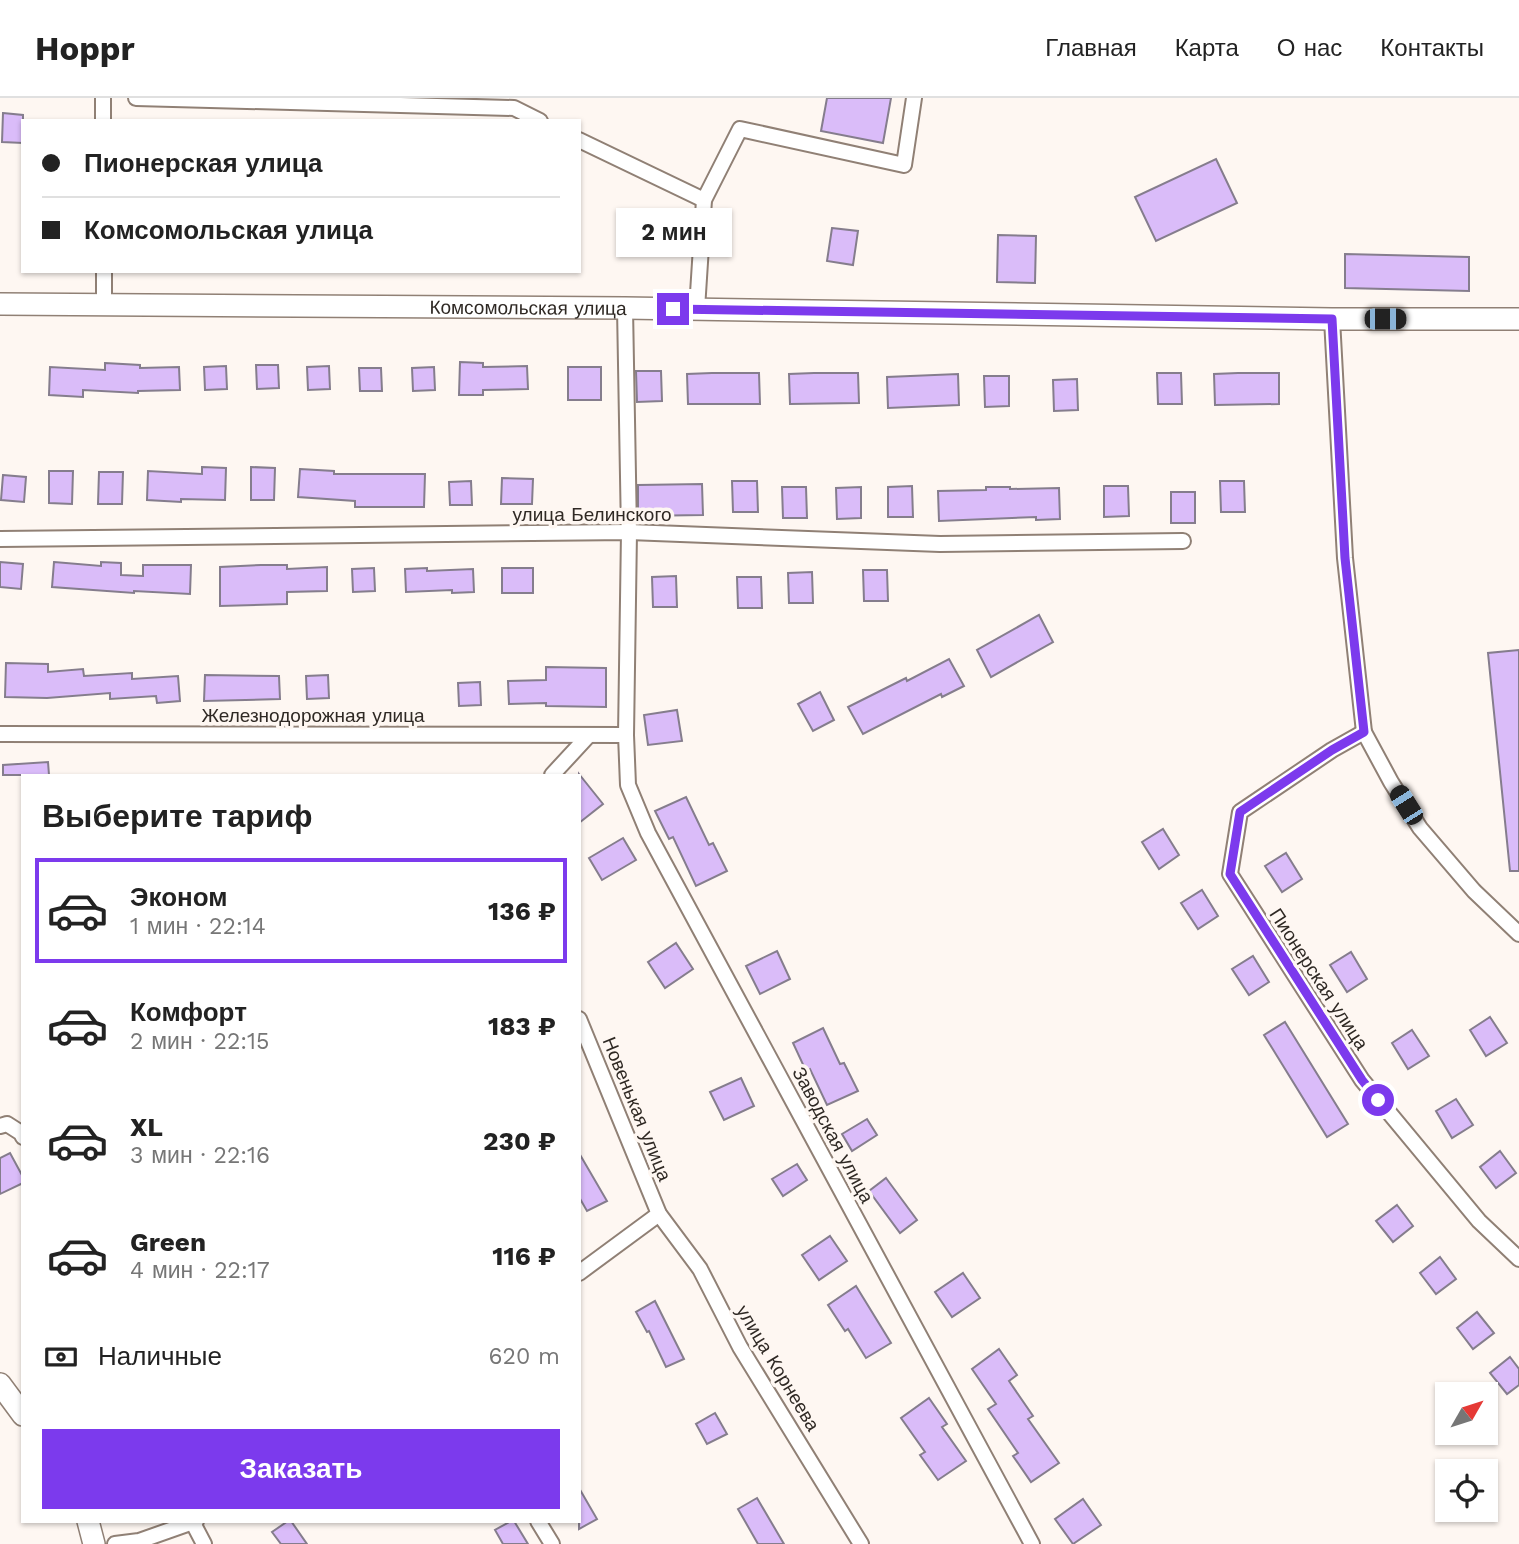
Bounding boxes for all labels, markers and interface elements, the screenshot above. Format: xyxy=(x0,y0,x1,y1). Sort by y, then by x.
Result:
text: Hoppr xyxy=(35,29,135,68)
text: Главная xyxy=(1045,34,1137,62)
text: Карта xyxy=(1175,34,1239,62)
text: О нас xyxy=(1277,34,1342,62)
text: Контакты xyxy=(1380,34,1484,62)
text: Пионерская улица xyxy=(84,148,323,178)
callout: 2 мин xyxy=(615,208,731,256)
text: Комсомольская улица xyxy=(84,215,373,245)
text: 2 мин xyxy=(641,219,707,246)
route end xyxy=(657,293,689,325)
street label: Комсомольская улица xyxy=(429,295,627,320)
car xyxy=(1365,309,1407,330)
street label: улица Белинского xyxy=(513,503,671,526)
street label: Железнодорожная улица xyxy=(201,704,425,727)
car xyxy=(1386,782,1427,828)
text: Выберите тариф xyxy=(42,797,313,835)
icon: car xyxy=(46,879,109,942)
text: Эконом xyxy=(130,882,228,912)
text: 136 ₽ xyxy=(488,896,556,926)
street label: Пионерская улица xyxy=(1265,904,1374,1055)
text: 1 мин · 22:14 xyxy=(130,913,266,940)
icon: car xyxy=(46,994,109,1057)
text: Комфорт xyxy=(130,997,247,1027)
text: 183 ₽ xyxy=(488,1011,556,1041)
text: 2 мин · 22:15 xyxy=(130,1028,269,1055)
street label: Новенькая улица xyxy=(598,1034,677,1185)
street label: Заводская улица xyxy=(787,1063,879,1207)
route start xyxy=(1362,1084,1394,1116)
icon: car xyxy=(46,1109,109,1172)
text: XL xyxy=(130,1112,163,1142)
text: 230 ₽ xyxy=(483,1126,556,1156)
text: 3 мин · 22:16 xyxy=(130,1142,270,1169)
icon: car xyxy=(46,1224,109,1287)
text: Green xyxy=(130,1227,206,1257)
text: 116 ₽ xyxy=(492,1241,556,1271)
text: 4 мин · 22:17 xyxy=(130,1257,270,1284)
street label: улица Корнеева xyxy=(731,1301,825,1436)
icon: cash xyxy=(42,1338,80,1376)
text: Наличные xyxy=(98,1341,222,1371)
text: 620 m xyxy=(489,1343,560,1370)
north arrow xyxy=(1435,1382,1498,1446)
map controls xyxy=(1435,1382,1498,1522)
button: Заказать xyxy=(42,1429,560,1509)
button: locate xyxy=(1435,1459,1498,1522)

